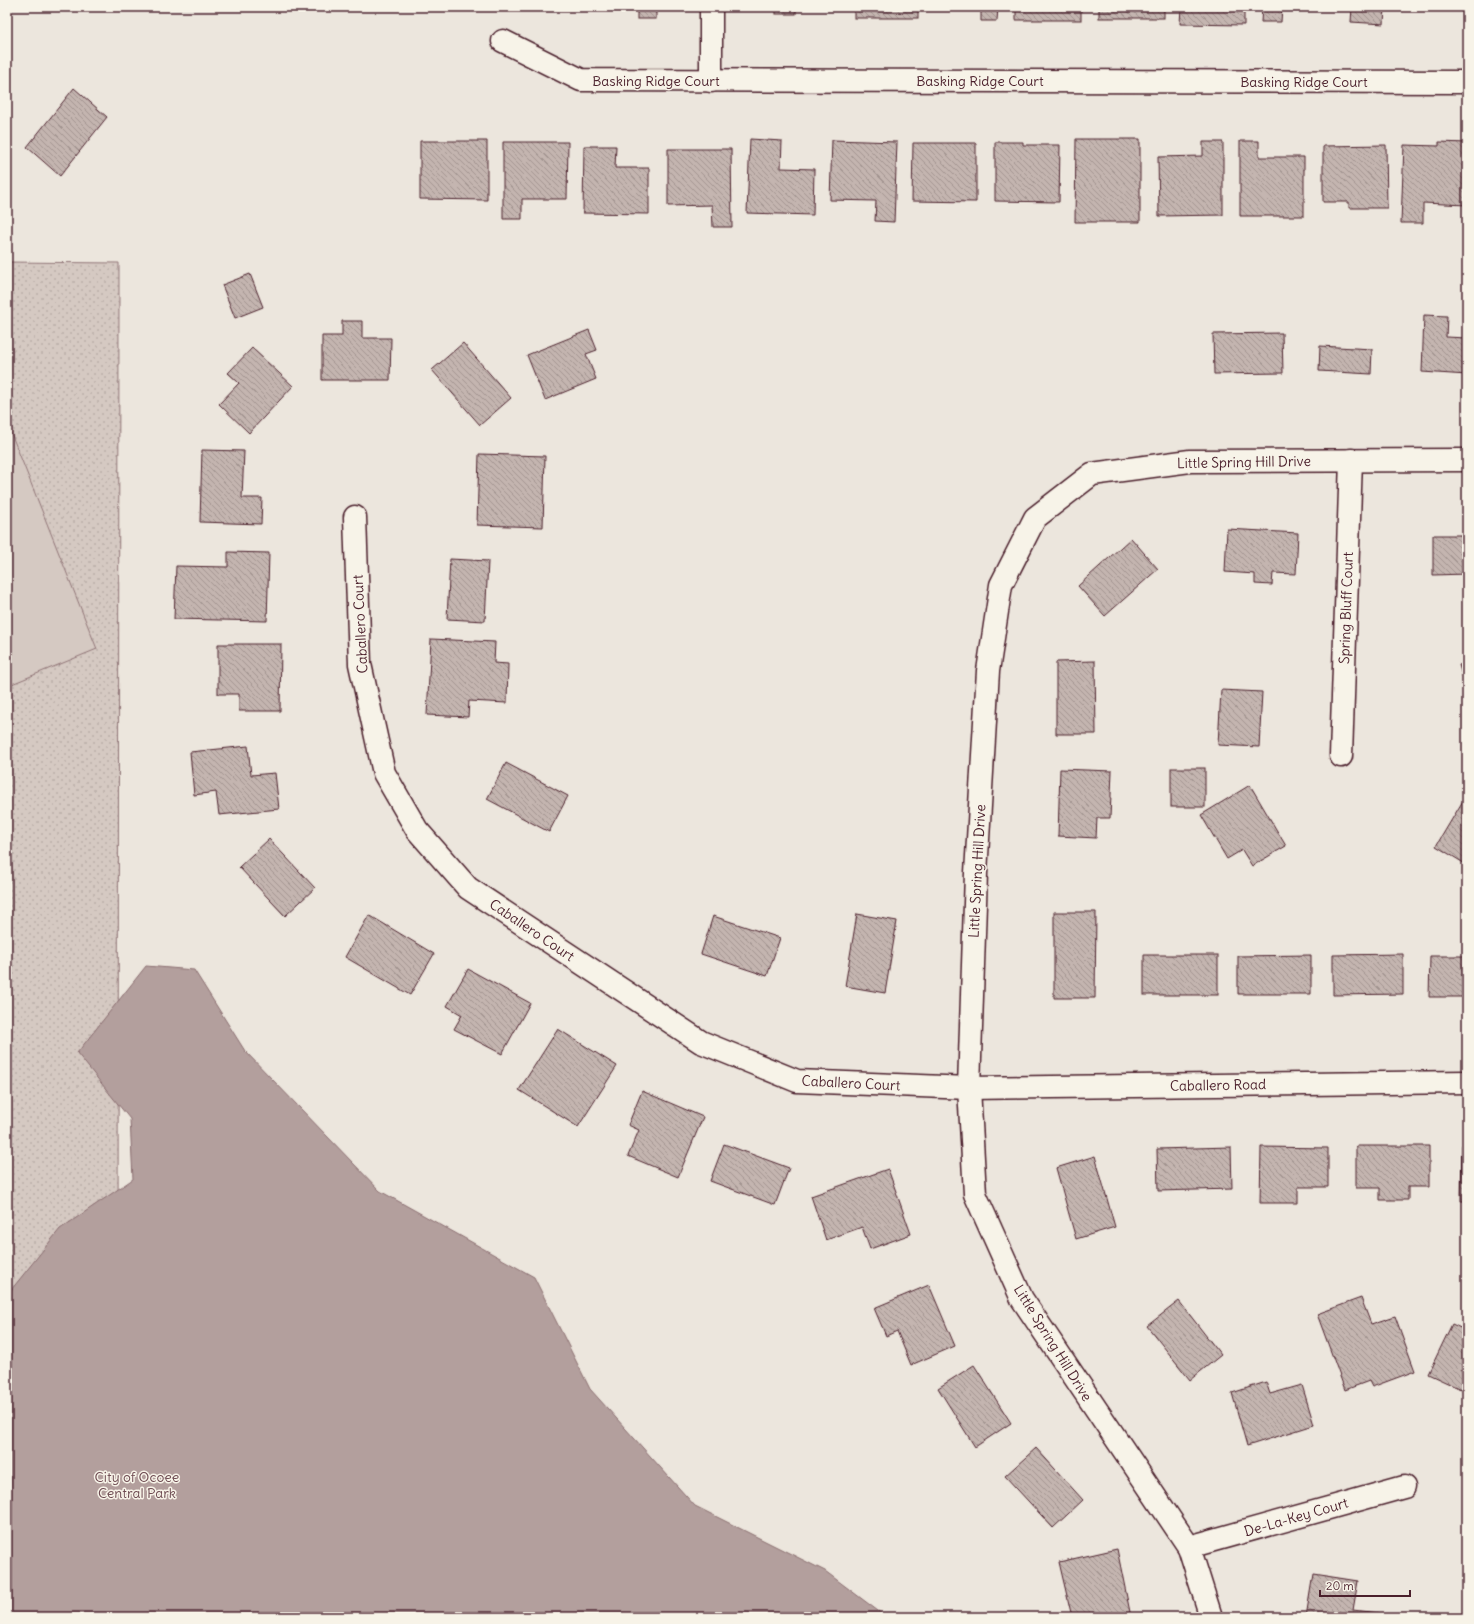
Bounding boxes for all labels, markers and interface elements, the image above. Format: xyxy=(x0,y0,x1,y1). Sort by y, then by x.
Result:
street label: Basking Ridge Court xyxy=(592,72,720,90)
street label: Basking Ridge Court xyxy=(916,72,1044,90)
street label: Basking Ridge Court xyxy=(1240,73,1368,91)
street label: Little Spring Hill Drive xyxy=(1177,452,1311,472)
street label: Spring Bluff Court xyxy=(1335,551,1357,664)
street label: Caballero Court xyxy=(348,574,372,674)
street label: Little Spring Hill Drive xyxy=(965,804,989,938)
street label: Caballero Court xyxy=(486,895,578,965)
street label: Caballero Court xyxy=(801,1071,901,1095)
street label: Caballero Road xyxy=(1170,1075,1266,1095)
street label: Little Spring Hill Drive xyxy=(1010,1281,1096,1405)
park label: City of Ocoee Central Park xyxy=(95,1468,179,1502)
street label: De-La-Key Court xyxy=(1242,1493,1350,1540)
scale bar xyxy=(1320,1572,1410,1598)
text: 20 m xyxy=(1326,1578,1354,1593)

